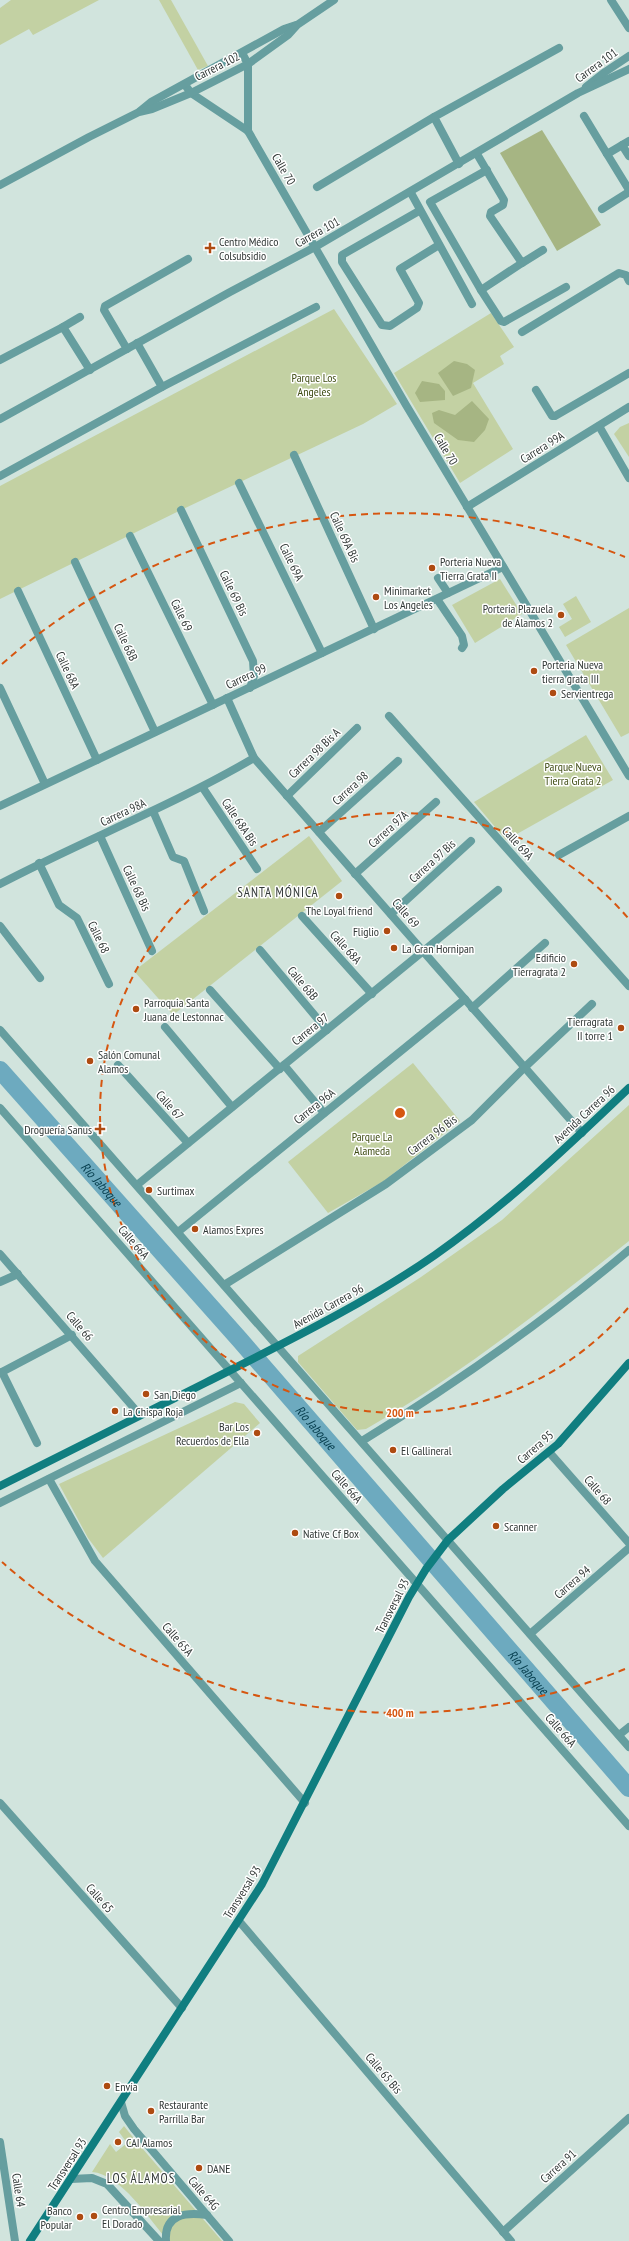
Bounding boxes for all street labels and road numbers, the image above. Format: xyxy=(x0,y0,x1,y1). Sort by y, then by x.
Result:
street label: Carrera 101 xyxy=(572,45,620,85)
street label: Carrera 102 xyxy=(192,48,242,84)
street label: Calle 70 xyxy=(269,151,299,187)
street label: Carrera 101 xyxy=(292,214,342,250)
street label: Carrera 99A xyxy=(517,428,567,466)
street label: Calle 70 xyxy=(431,431,461,467)
street label: Calle 69A Bis xyxy=(327,509,363,565)
street label: Calle 69A xyxy=(277,541,308,583)
street label: Calle 69 Bis xyxy=(217,568,251,618)
street label: Calle 69 xyxy=(168,596,196,634)
street label: Calle 68B xyxy=(111,621,141,663)
street label: Calle 68A xyxy=(53,649,83,691)
street label: Carrera 99 xyxy=(223,660,269,692)
street label: Carrera 98 Bis A xyxy=(285,725,343,781)
street label: Carrera 98 xyxy=(329,768,371,808)
street label: Carrera 98A xyxy=(98,795,149,829)
street label: Calle 68A Bis xyxy=(219,795,261,849)
street label: Carrera 97A xyxy=(365,807,411,851)
street label: Calle 69A xyxy=(499,823,537,863)
street label: Carrera 97 Bis xyxy=(406,836,458,886)
street label: Calle 68 Bis xyxy=(120,863,154,913)
street label: Calle 69 xyxy=(389,895,423,931)
street label: Calle 68 xyxy=(85,918,113,956)
street label: Calle 68A xyxy=(327,927,365,967)
street label: Calle 68B xyxy=(284,963,322,1003)
street label: Carrera 97 xyxy=(289,1010,331,1048)
street label: Avenida Carrera 96 xyxy=(550,1082,618,1146)
street label: Carrera 96A xyxy=(290,1085,338,1127)
street label: Calle 67 xyxy=(153,1087,187,1123)
street label: Carrera 96 Bis xyxy=(404,1112,460,1158)
street label: Calle 66A xyxy=(115,1222,153,1262)
street label: Avenida Carrera 96 xyxy=(290,1280,366,1332)
street label: Calle 66 xyxy=(63,1308,97,1344)
street label: Carrera 95 xyxy=(514,1427,556,1467)
street label: Calle 66A xyxy=(328,1466,366,1506)
street label: Calle 68 xyxy=(581,1472,615,1508)
street label: Carrera 94 xyxy=(551,1562,594,1602)
street label: Transversal 93 xyxy=(372,1576,412,1636)
street label: Calle 65A xyxy=(159,1619,197,1659)
street label: Calle 66A xyxy=(542,1710,580,1750)
street label: Transversal 93 xyxy=(220,1863,264,1921)
street label: Calle 65 xyxy=(83,1880,117,1916)
street label: Calle 65 Bis xyxy=(363,2049,405,2097)
street label: Transversal 93 xyxy=(44,2135,90,2193)
street label: Carrera 91 xyxy=(537,2146,579,2186)
street label: Calle 64 xyxy=(9,2172,29,2209)
street label: Calle 64G xyxy=(185,2173,223,2213)

